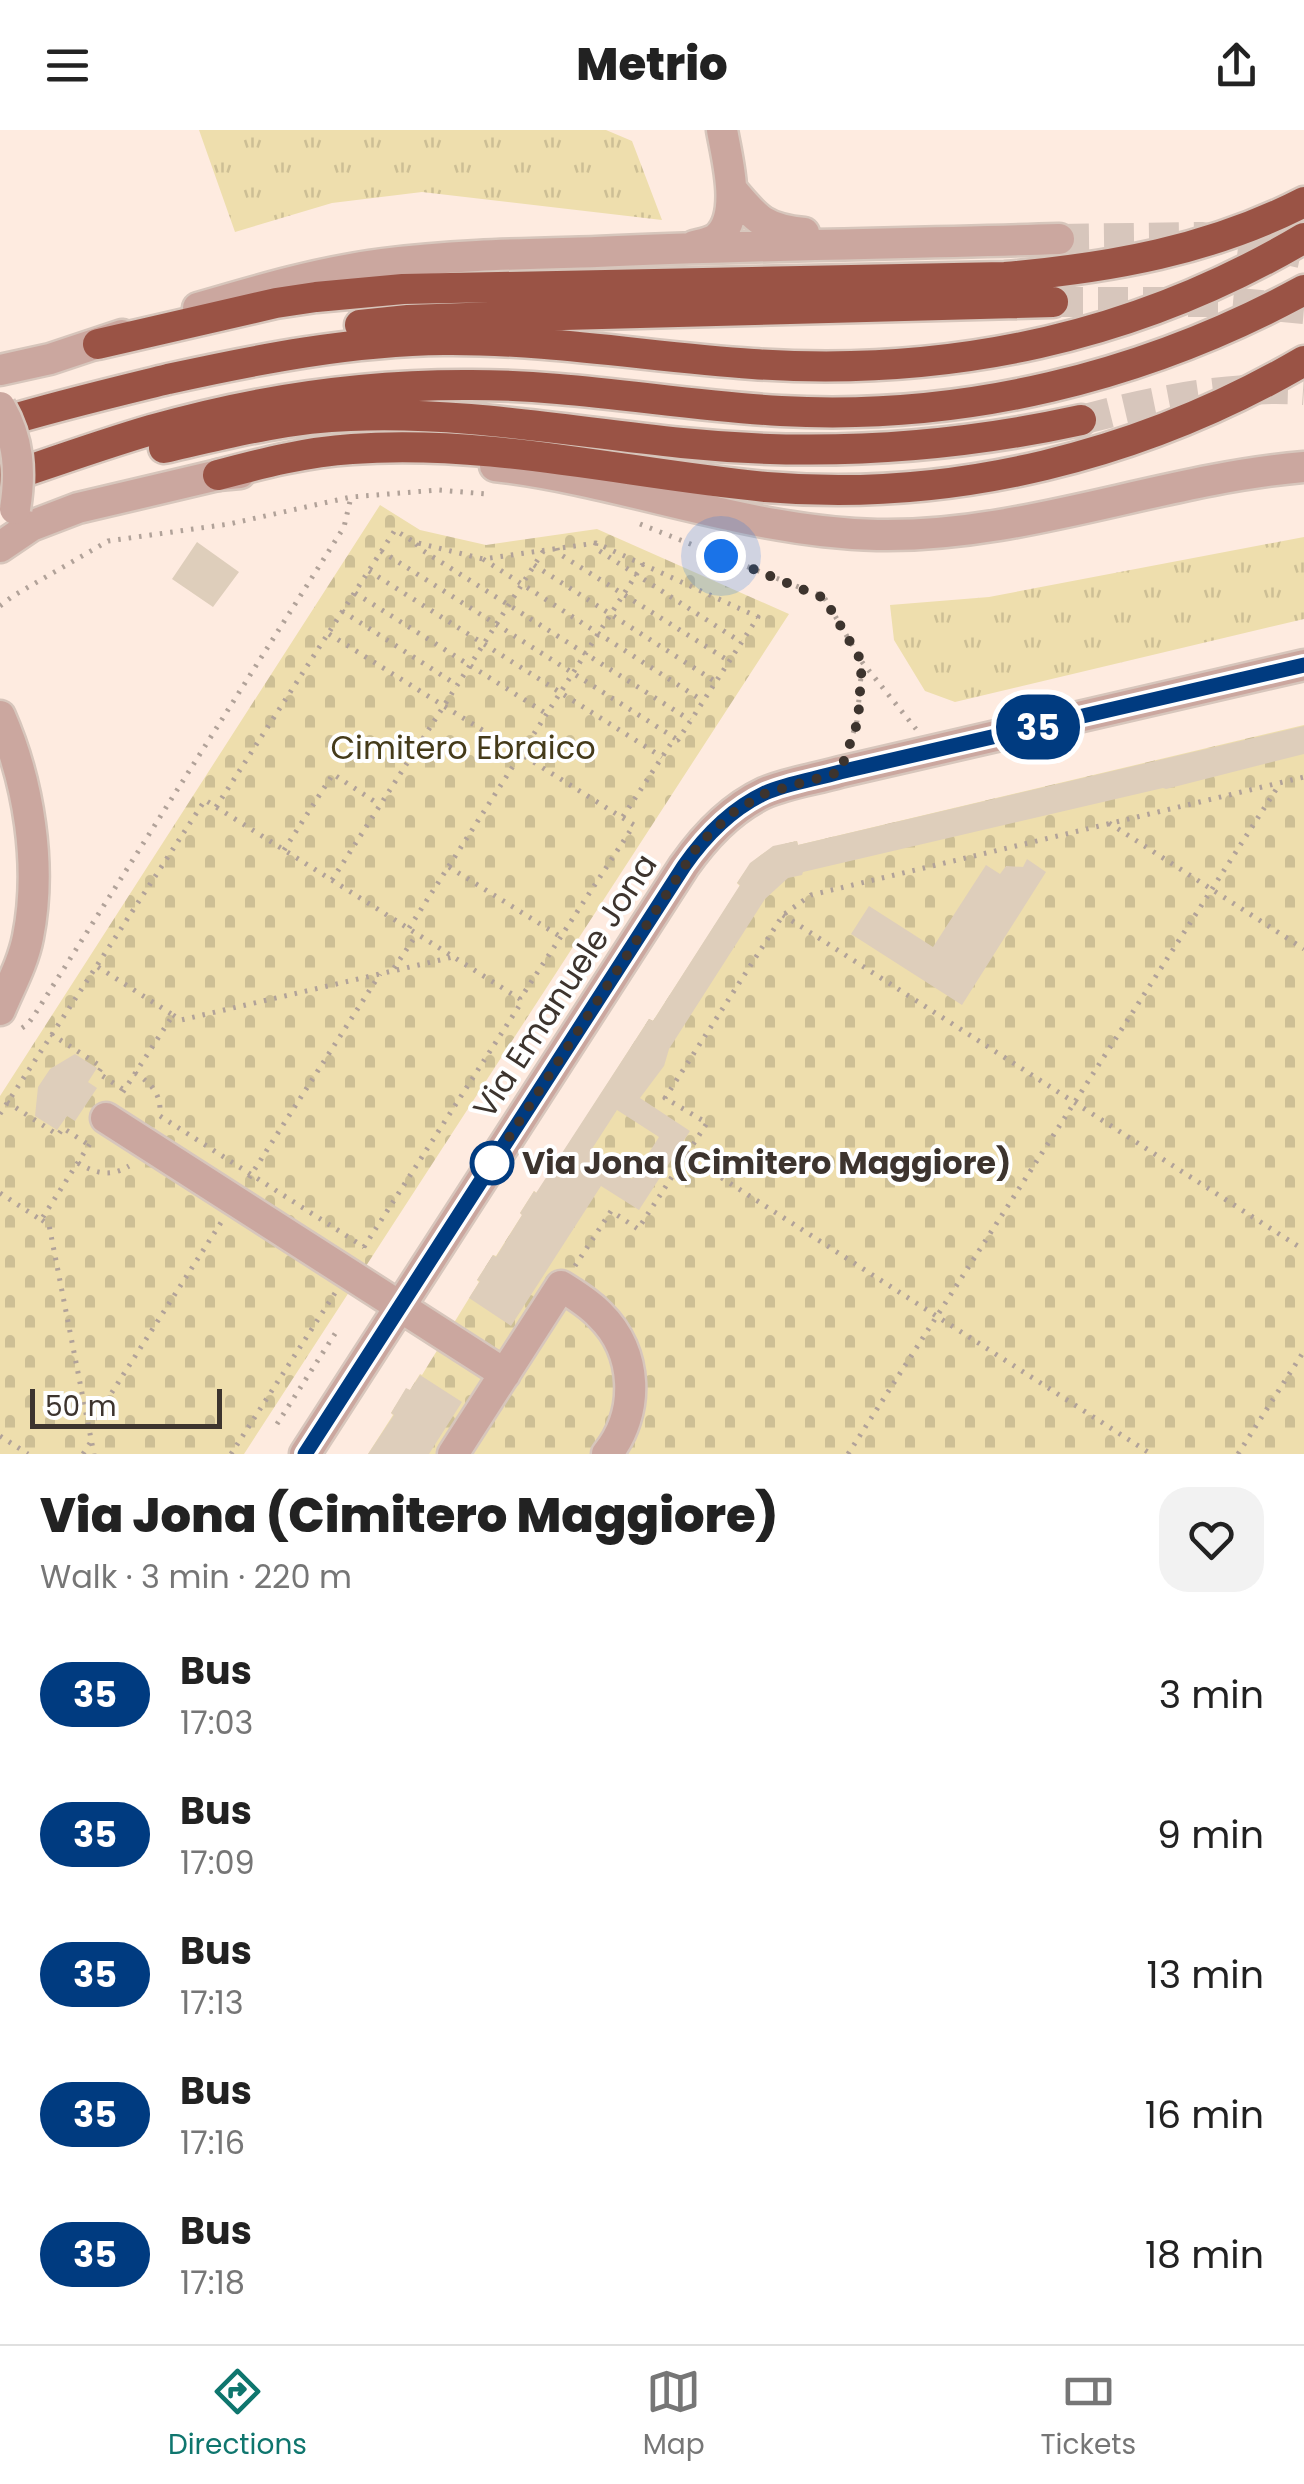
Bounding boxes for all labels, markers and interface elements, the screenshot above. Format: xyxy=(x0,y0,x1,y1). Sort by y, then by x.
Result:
text: Metrio xyxy=(576,33,728,96)
icon: menu xyxy=(40,38,95,93)
icon: share xyxy=(1209,38,1264,93)
your location xyxy=(696,531,746,581)
line badge: 35 xyxy=(993,694,1083,760)
text: 35 xyxy=(1016,703,1060,752)
park label: Cimitero Ebraico xyxy=(330,725,596,770)
street label: Via Emanuele Jona xyxy=(462,845,667,1127)
place label: Via Jona (Cimitero Maggiore) xyxy=(522,1140,1011,1185)
marker: Via Jona (Cimitero Maggiore) xyxy=(471,1142,513,1184)
scale bar xyxy=(30,1384,222,1428)
text: 50 m xyxy=(45,1387,116,1426)
text: Via Jona (Cimitero Maggiore) xyxy=(40,1482,778,1549)
button: heart xyxy=(1159,1487,1264,1592)
text: Walk · 3 min · 220 m xyxy=(40,1554,352,1599)
text: Bus xyxy=(180,1644,252,1697)
text: 3 min xyxy=(1159,1668,1264,1721)
text: 35 xyxy=(73,1670,117,1719)
text: 17:03 xyxy=(180,1700,253,1745)
text: Bus xyxy=(180,1784,252,1837)
text: 9 min xyxy=(1157,1808,1264,1861)
text: 35 xyxy=(73,1810,117,1859)
text: 17:09 xyxy=(180,1840,255,1885)
text: Bus xyxy=(180,1924,252,1977)
text: 13 min xyxy=(1147,1948,1264,2001)
text: 35 xyxy=(73,1950,117,1999)
text: 17:13 xyxy=(180,1980,244,2025)
text: Bus xyxy=(180,2064,252,2117)
text: 16 min xyxy=(1145,2088,1264,2141)
text: 35 xyxy=(73,2090,117,2139)
text: 17:16 xyxy=(180,2120,245,2165)
text: Bus xyxy=(180,2204,252,2257)
text: 18 min xyxy=(1145,2228,1264,2281)
text: 35 xyxy=(73,2230,117,2279)
text: 17:18 xyxy=(180,2260,245,2305)
tab: Directions xyxy=(168,2364,307,2466)
tab: Map xyxy=(643,2364,705,2466)
tab: Tickets xyxy=(1040,2364,1136,2466)

